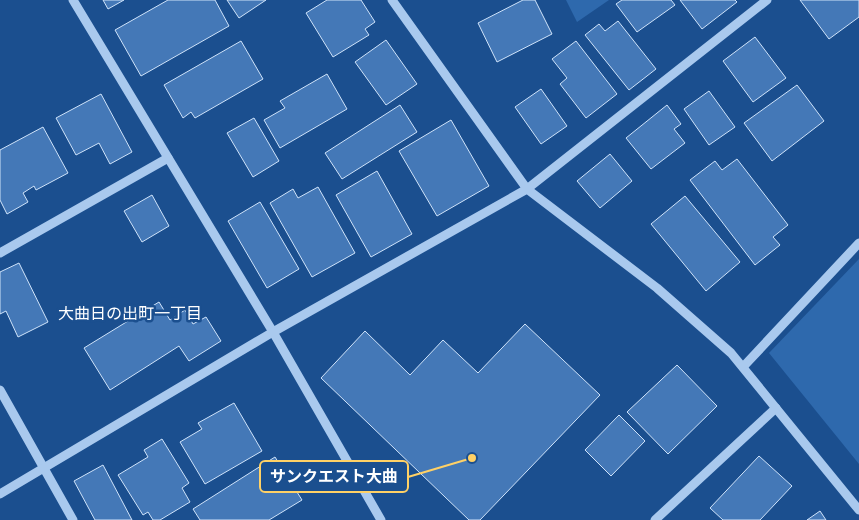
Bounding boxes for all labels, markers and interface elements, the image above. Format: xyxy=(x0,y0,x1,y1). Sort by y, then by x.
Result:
district label: 大曲日の出町一丁目 xyxy=(58,303,202,324)
callout: サンクエスト大曲 xyxy=(260,461,408,492)
text: サンクエスト大曲 xyxy=(270,466,398,487)

